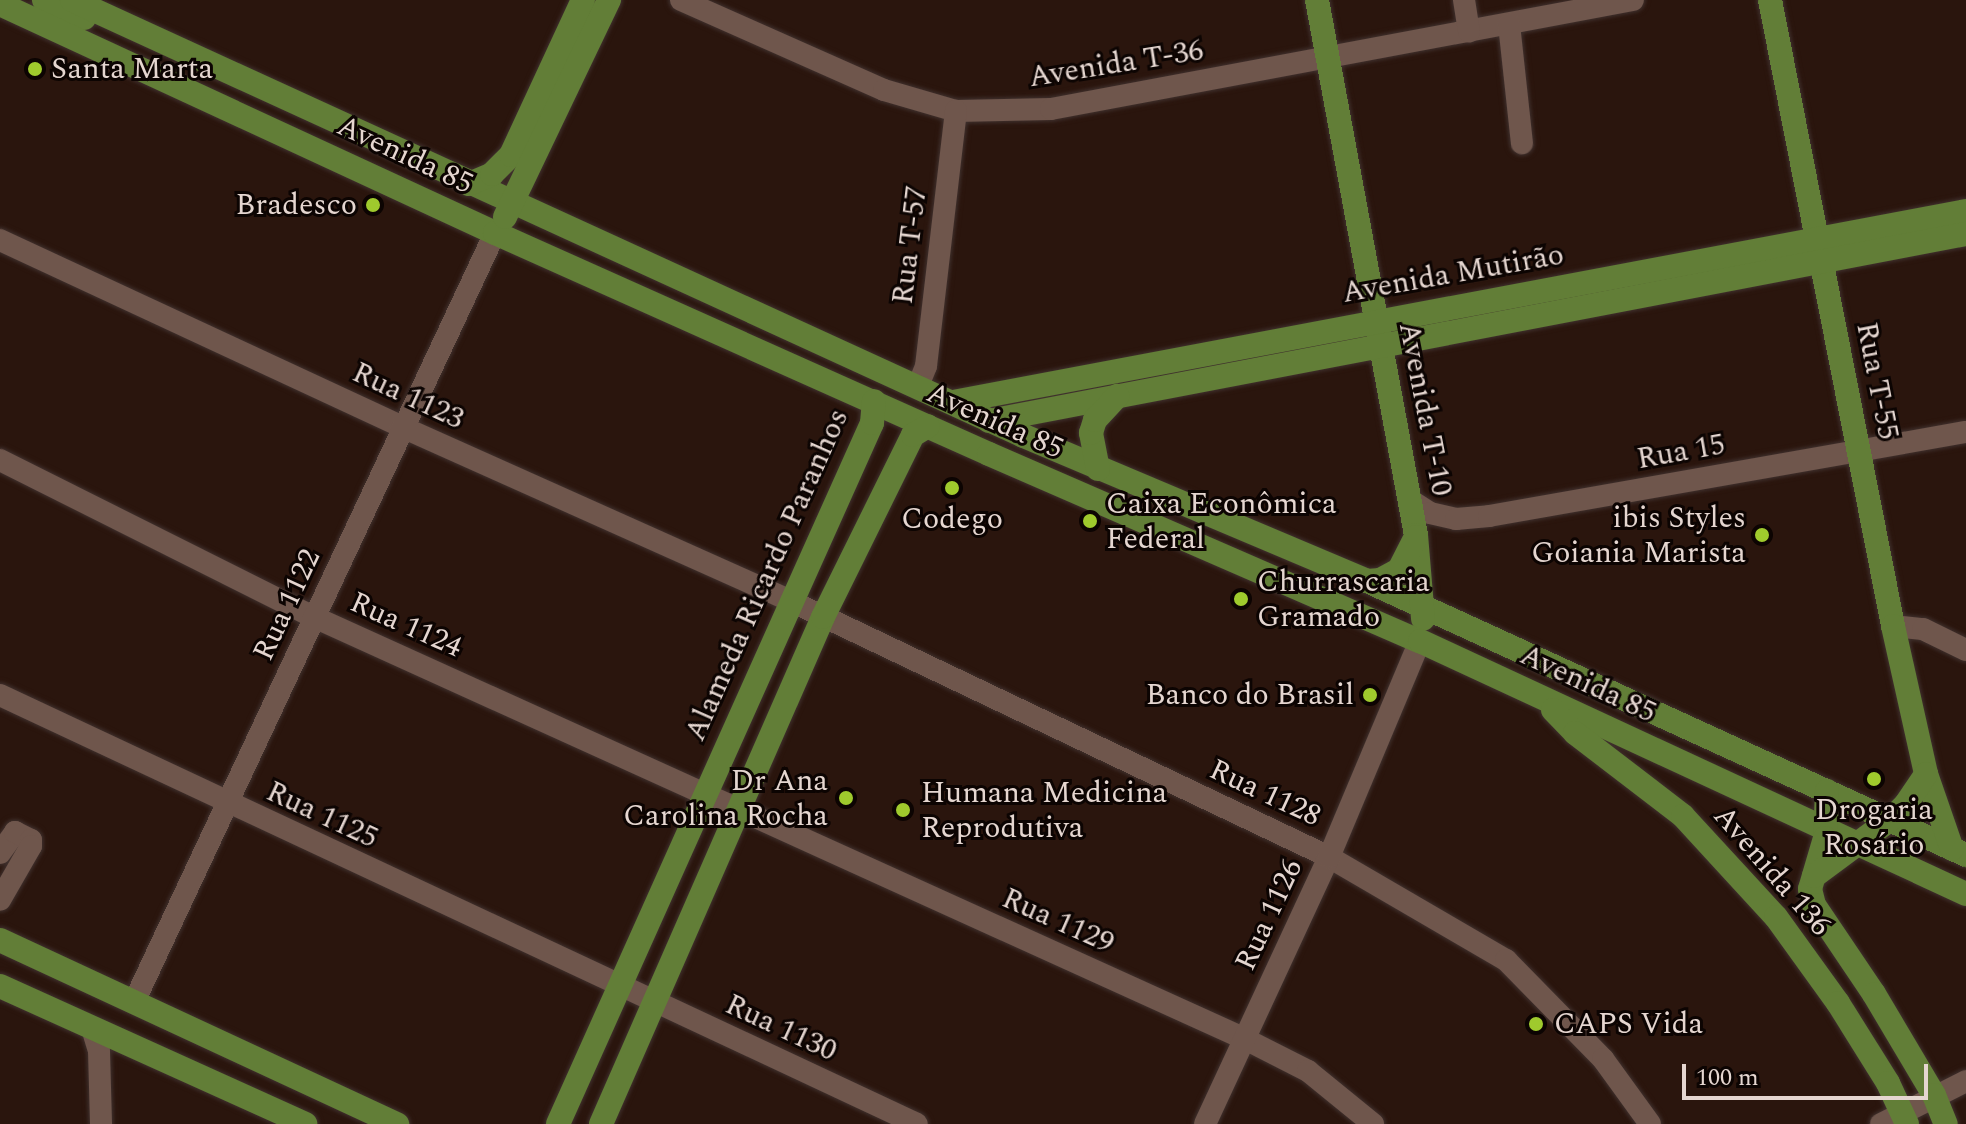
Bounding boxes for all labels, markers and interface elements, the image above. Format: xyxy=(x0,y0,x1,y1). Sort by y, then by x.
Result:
street label: Avenida T-36 xyxy=(1026,32,1206,96)
place label: Santa Marta xyxy=(51,51,213,87)
marker: Santa Marta xyxy=(26,60,44,78)
street label: Avenida 85 xyxy=(331,108,479,202)
street label: Rua T-57 xyxy=(885,184,935,306)
place label: Bradesco xyxy=(236,187,357,223)
marker: Bradesco xyxy=(364,196,382,214)
street label: Avenida Mutirão xyxy=(1339,237,1567,311)
street label: Avenida T-10 xyxy=(1391,319,1459,499)
street label: Rua T-55 xyxy=(1848,319,1906,443)
street label: Rua 1123 xyxy=(347,355,469,437)
street label: Avenida 85 xyxy=(921,375,1069,467)
street label: Alameda Ricardo Paranhos xyxy=(677,403,857,747)
street label: Rua 15 xyxy=(1634,427,1728,477)
marker: Codego xyxy=(943,479,961,497)
place label: Caixa Econômica Federal xyxy=(1106,486,1337,556)
place label: ibis Styles Goiania Marista xyxy=(1531,500,1746,570)
place label: Codego xyxy=(901,501,1003,537)
marker: Caixa Econômica Federal xyxy=(1081,512,1099,530)
marker: ibis Styles Goiania Marista xyxy=(1753,526,1771,544)
street label: Rua 1122 xyxy=(246,544,328,666)
place label: Churrascaria Gramado xyxy=(1257,564,1430,634)
street label: Rua 1124 xyxy=(344,584,468,666)
marker: Churrascaria Gramado xyxy=(1232,590,1250,608)
street label: Avenida 85 xyxy=(1514,637,1662,731)
place label: Banco do Brasil xyxy=(1146,677,1354,713)
marker: Banco do Brasil xyxy=(1361,686,1379,704)
street label: Rua 1128 xyxy=(1204,752,1326,834)
place label: Dr Ana Carolina Rocha xyxy=(623,763,828,834)
marker: Drogaria Rosário xyxy=(1865,770,1883,788)
street label: Rua 1125 xyxy=(261,774,383,856)
place label: Humana Medicina Reprodutiva xyxy=(921,775,1167,846)
marker: Dr Ana Carolina Rocha xyxy=(835,787,857,809)
place label: Drogaria Rosário xyxy=(1815,792,1933,862)
street label: Avenida 136 xyxy=(1706,798,1838,944)
marker: Humana Medicina Reprodutiva xyxy=(892,799,914,821)
street label: Rua 1126 xyxy=(1228,854,1310,976)
street label: Rua 1129 xyxy=(996,880,1120,962)
street label: Rua 1130 xyxy=(720,987,842,1069)
place label: CAPS Vida xyxy=(1554,1006,1703,1042)
marker: CAPS Vida xyxy=(1525,1013,1547,1035)
scale bar xyxy=(1686,1048,1932,1098)
text: 100 m xyxy=(1696,1060,1759,1096)

